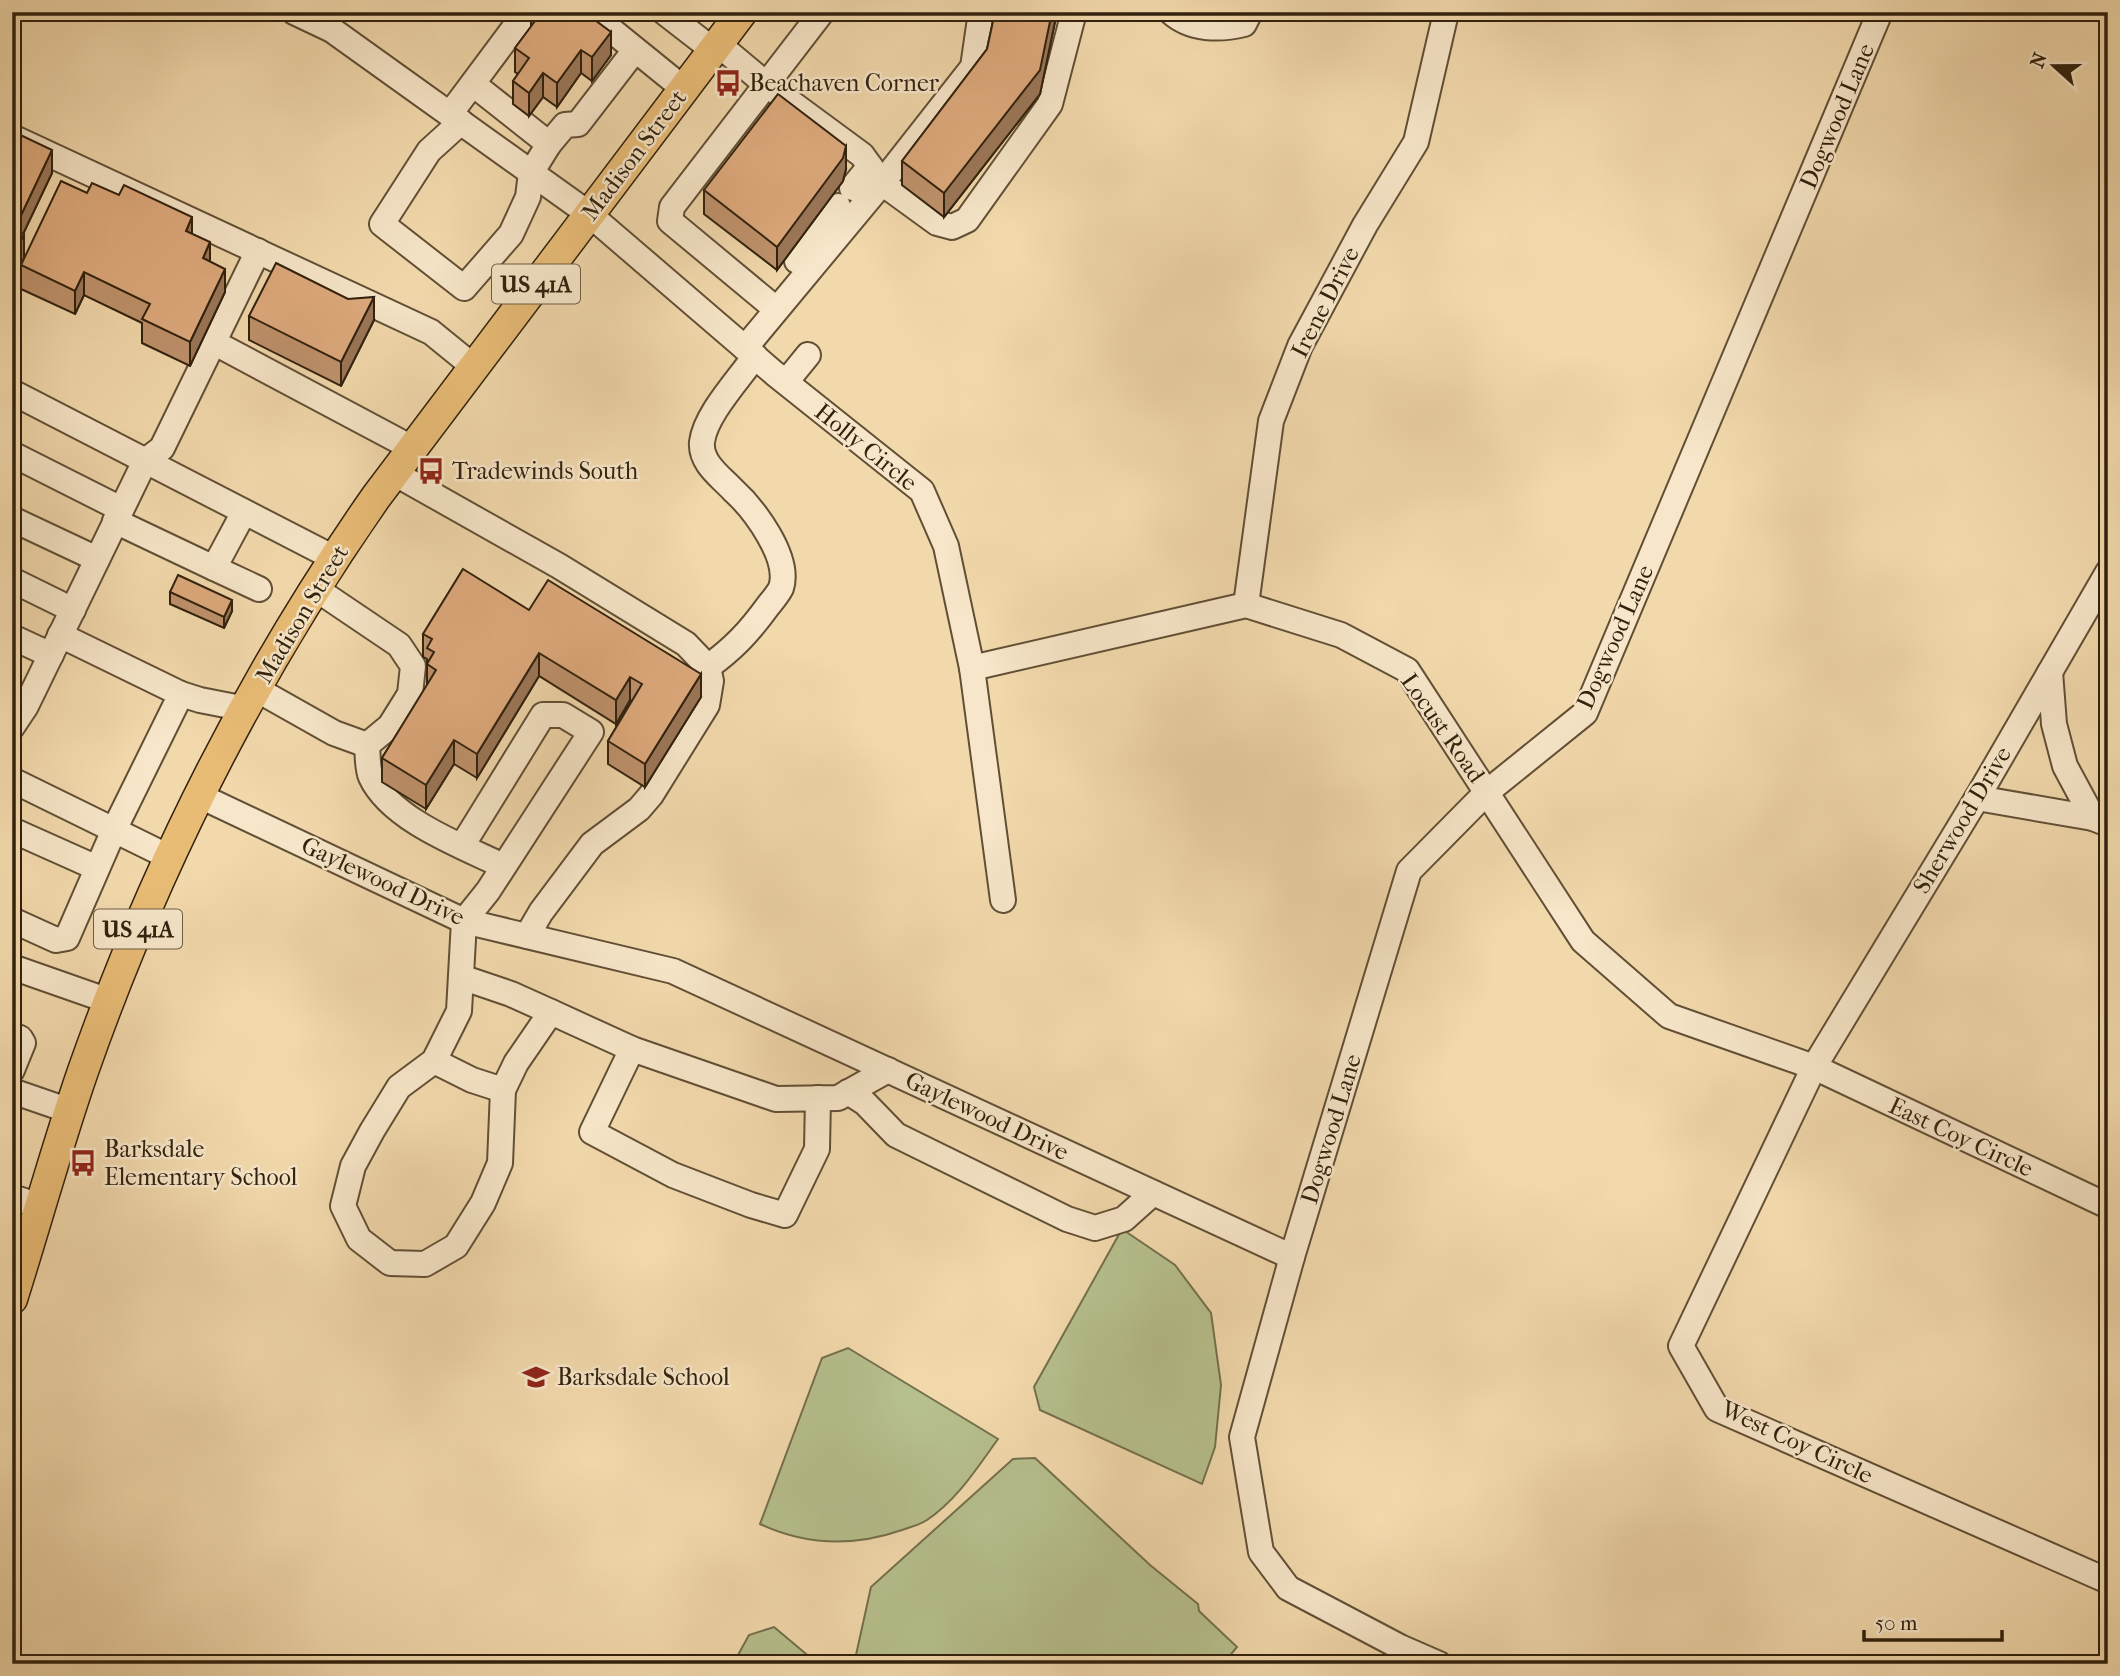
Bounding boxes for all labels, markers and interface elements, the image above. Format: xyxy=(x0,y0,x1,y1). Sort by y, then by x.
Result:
north arrow xyxy=(2018,32,2088,102)
street label: Dogwood Lane xyxy=(1794,39,1880,193)
text: N xyxy=(2026,49,2052,71)
bus stop icon: Beachaven Corner xyxy=(713,68,743,98)
place label: Beachaven Corner xyxy=(749,69,940,97)
street label: Madison Street xyxy=(576,84,693,226)
street label: Irene Drive xyxy=(1285,242,1365,362)
road number: US 41A xyxy=(492,264,580,304)
street label: Holly Circle xyxy=(809,397,923,497)
bus stop icon: Tradewinds South xyxy=(416,456,446,486)
place label: Tradewinds South xyxy=(452,457,639,485)
street label: Madison Street xyxy=(250,539,355,688)
street label: Dogwood Lane xyxy=(1571,560,1659,714)
street label: Locust Road xyxy=(1395,668,1491,789)
street label: Sherwood Drive xyxy=(1907,741,2017,899)
street label: Gaylewood Drive xyxy=(297,831,469,931)
road number: US 41A xyxy=(94,910,182,948)
street label: Dogwood Lane xyxy=(1295,1051,1367,1207)
street label: Gaylewood Drive xyxy=(901,1066,1073,1166)
street label: East Coy Circle xyxy=(1884,1091,2038,1183)
place label: Barksdale Elementary School xyxy=(104,1135,298,1191)
bus stop icon: Barksdale Elementary School xyxy=(68,1148,98,1178)
school or university icon: Barksdale School xyxy=(521,1362,551,1392)
place label: Barksdale School xyxy=(557,1363,730,1391)
street label: West Coy Circle xyxy=(1716,1394,1877,1489)
scale bar xyxy=(1864,1599,2003,1643)
text: 50 m xyxy=(1875,1611,1918,1635)

